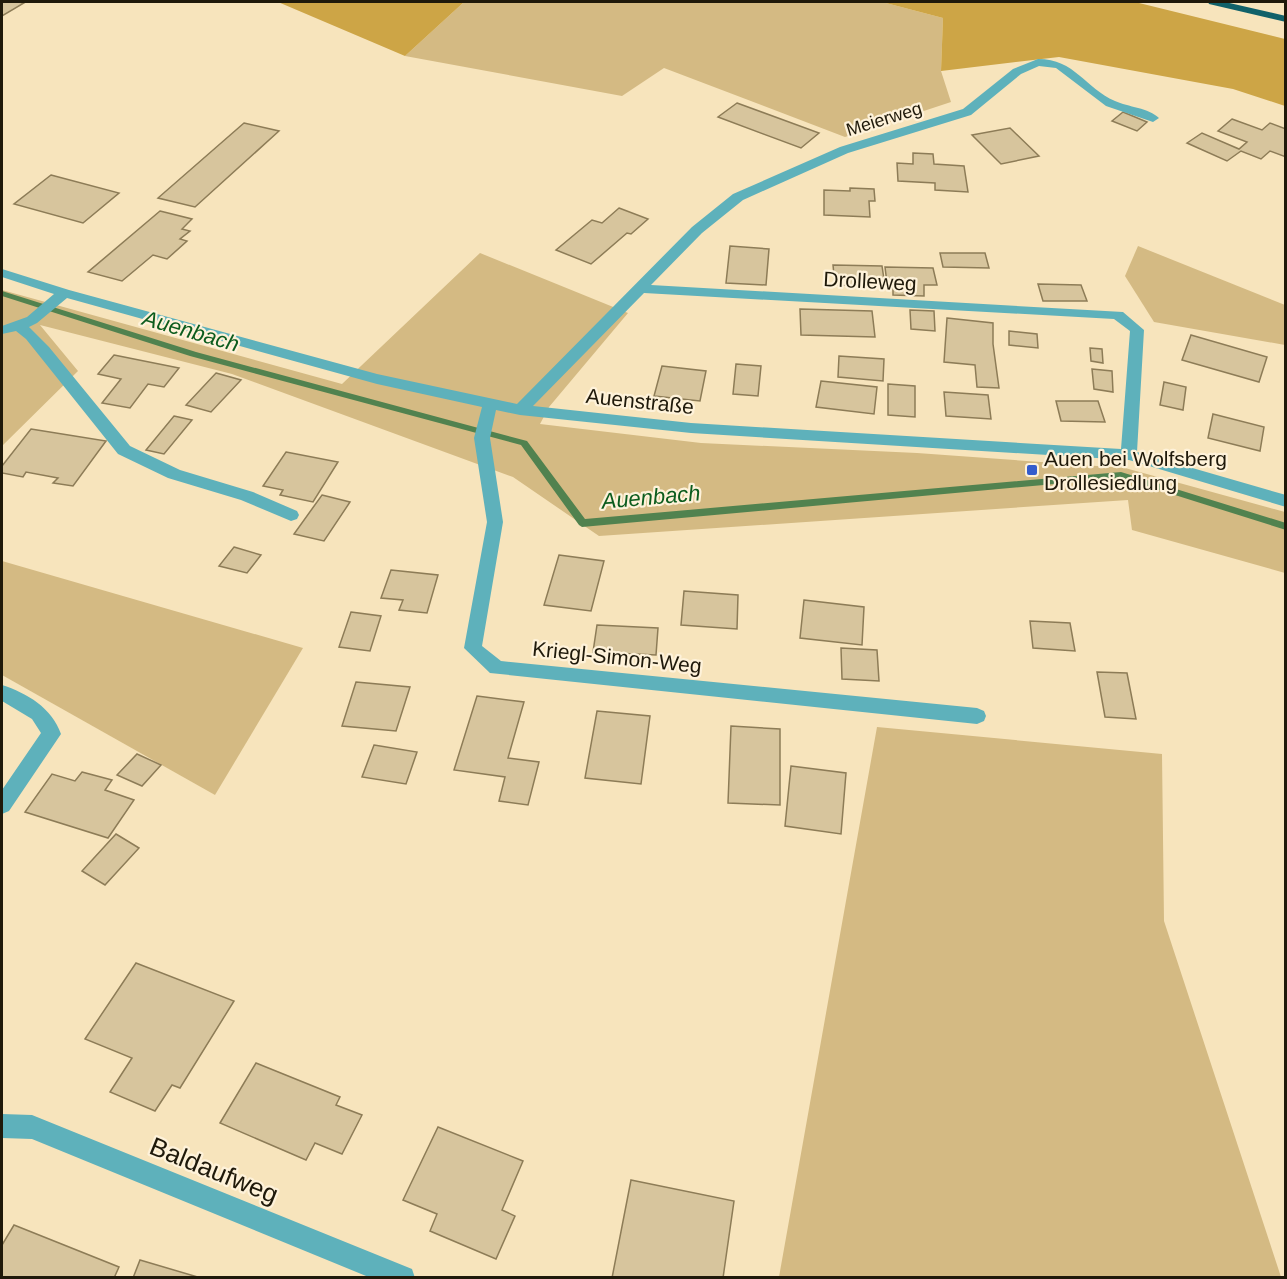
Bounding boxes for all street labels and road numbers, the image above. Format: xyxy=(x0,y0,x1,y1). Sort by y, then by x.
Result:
street label: Meierweg xyxy=(844,98,924,140)
street label: Drolleweg xyxy=(823,267,917,295)
street label: Auenstraße xyxy=(585,384,695,418)
street label: Kriegl-Simon-Weg xyxy=(531,637,703,677)
street label: Baldaufweg xyxy=(145,1131,283,1209)

